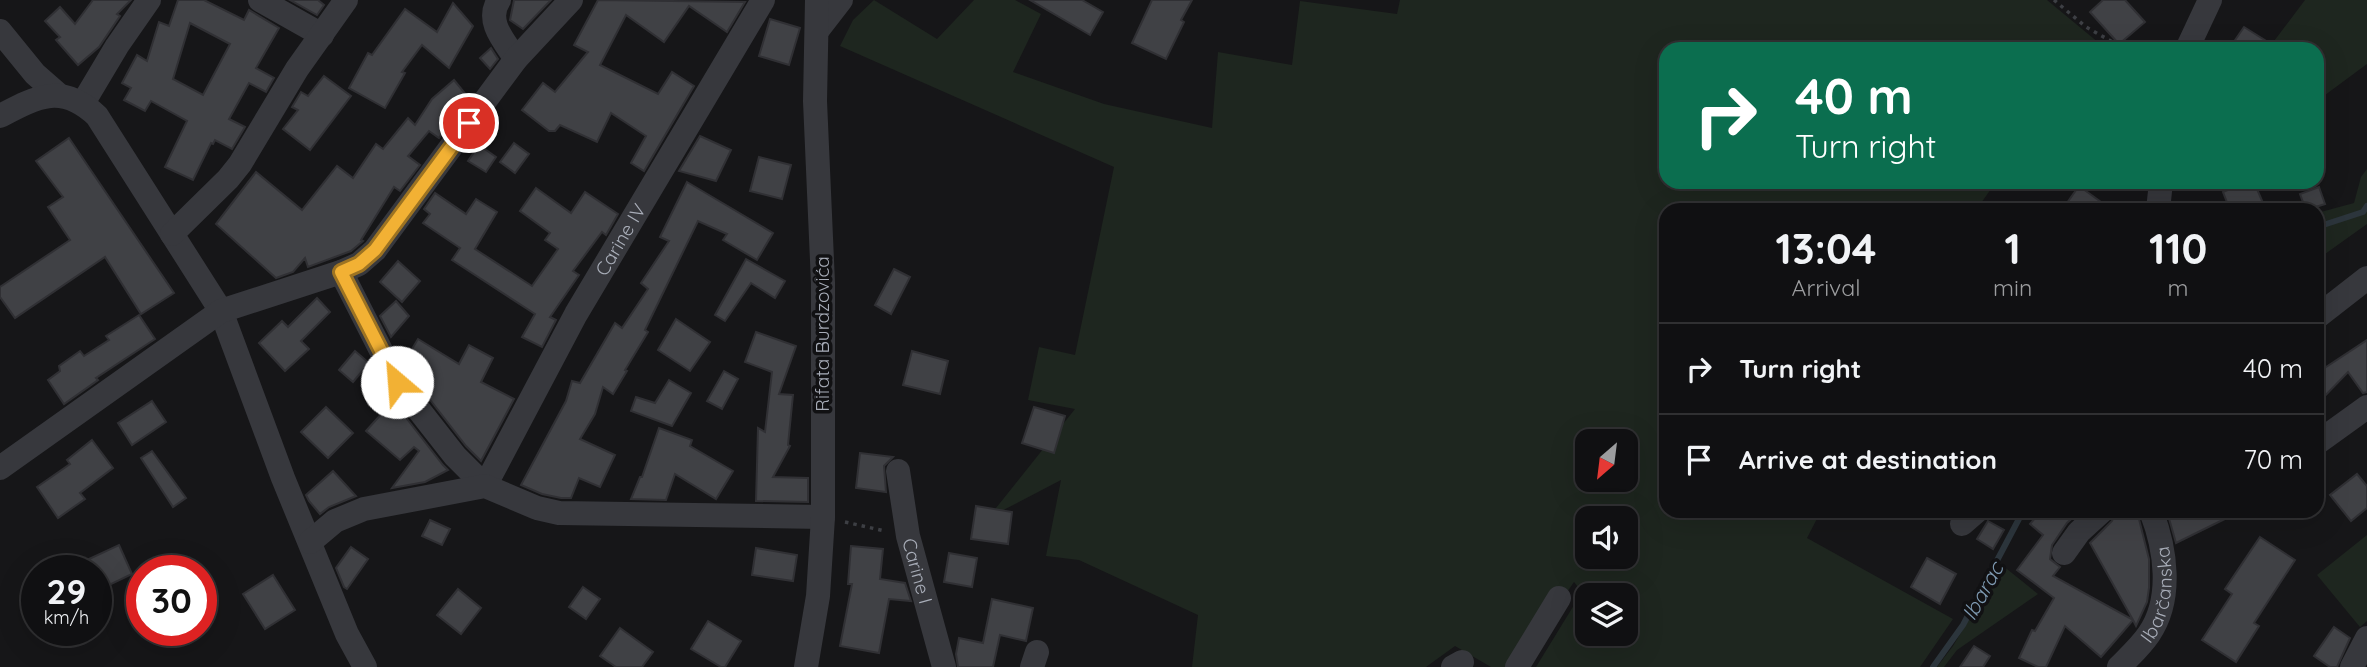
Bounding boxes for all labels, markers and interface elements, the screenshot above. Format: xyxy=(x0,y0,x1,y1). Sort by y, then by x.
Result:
text: 40 m xyxy=(1795,65,1913,126)
icon: right xyxy=(1680,70,1771,161)
pin xyxy=(439,93,499,153)
icon: arrive xyxy=(450,104,488,142)
text: Turn right xyxy=(1795,126,1936,166)
street label: Carine IV xyxy=(590,199,651,280)
text: 13:04 xyxy=(1776,222,1876,275)
text: 1 xyxy=(2004,222,2021,275)
text: 110 xyxy=(2149,222,2207,275)
street label: Rifata Burdzovića xyxy=(810,256,834,412)
text: Arrival xyxy=(1792,273,1860,302)
text: min xyxy=(1993,273,2032,302)
text: m xyxy=(2168,273,2189,302)
position arrow xyxy=(360,345,434,419)
icon: right xyxy=(1680,350,1718,388)
text: Turn right xyxy=(1739,352,1861,385)
text: 40 m xyxy=(2243,352,2303,385)
north arrow xyxy=(1575,429,1638,492)
map controls xyxy=(1575,429,1638,646)
icon: arrive xyxy=(1680,441,1718,479)
text: Arrive at destination xyxy=(1739,443,1997,476)
text: 70 m xyxy=(2243,443,2303,476)
button: sound xyxy=(1575,506,1638,569)
street label: Carine I xyxy=(897,535,938,606)
street label: Ibarčanska xyxy=(2135,545,2177,647)
speed limit sign: 30 xyxy=(126,555,217,646)
water label: Ibarac xyxy=(1956,556,2009,624)
text: 29 xyxy=(47,569,86,613)
button: layers xyxy=(1575,583,1638,646)
text: km/h xyxy=(44,606,89,629)

